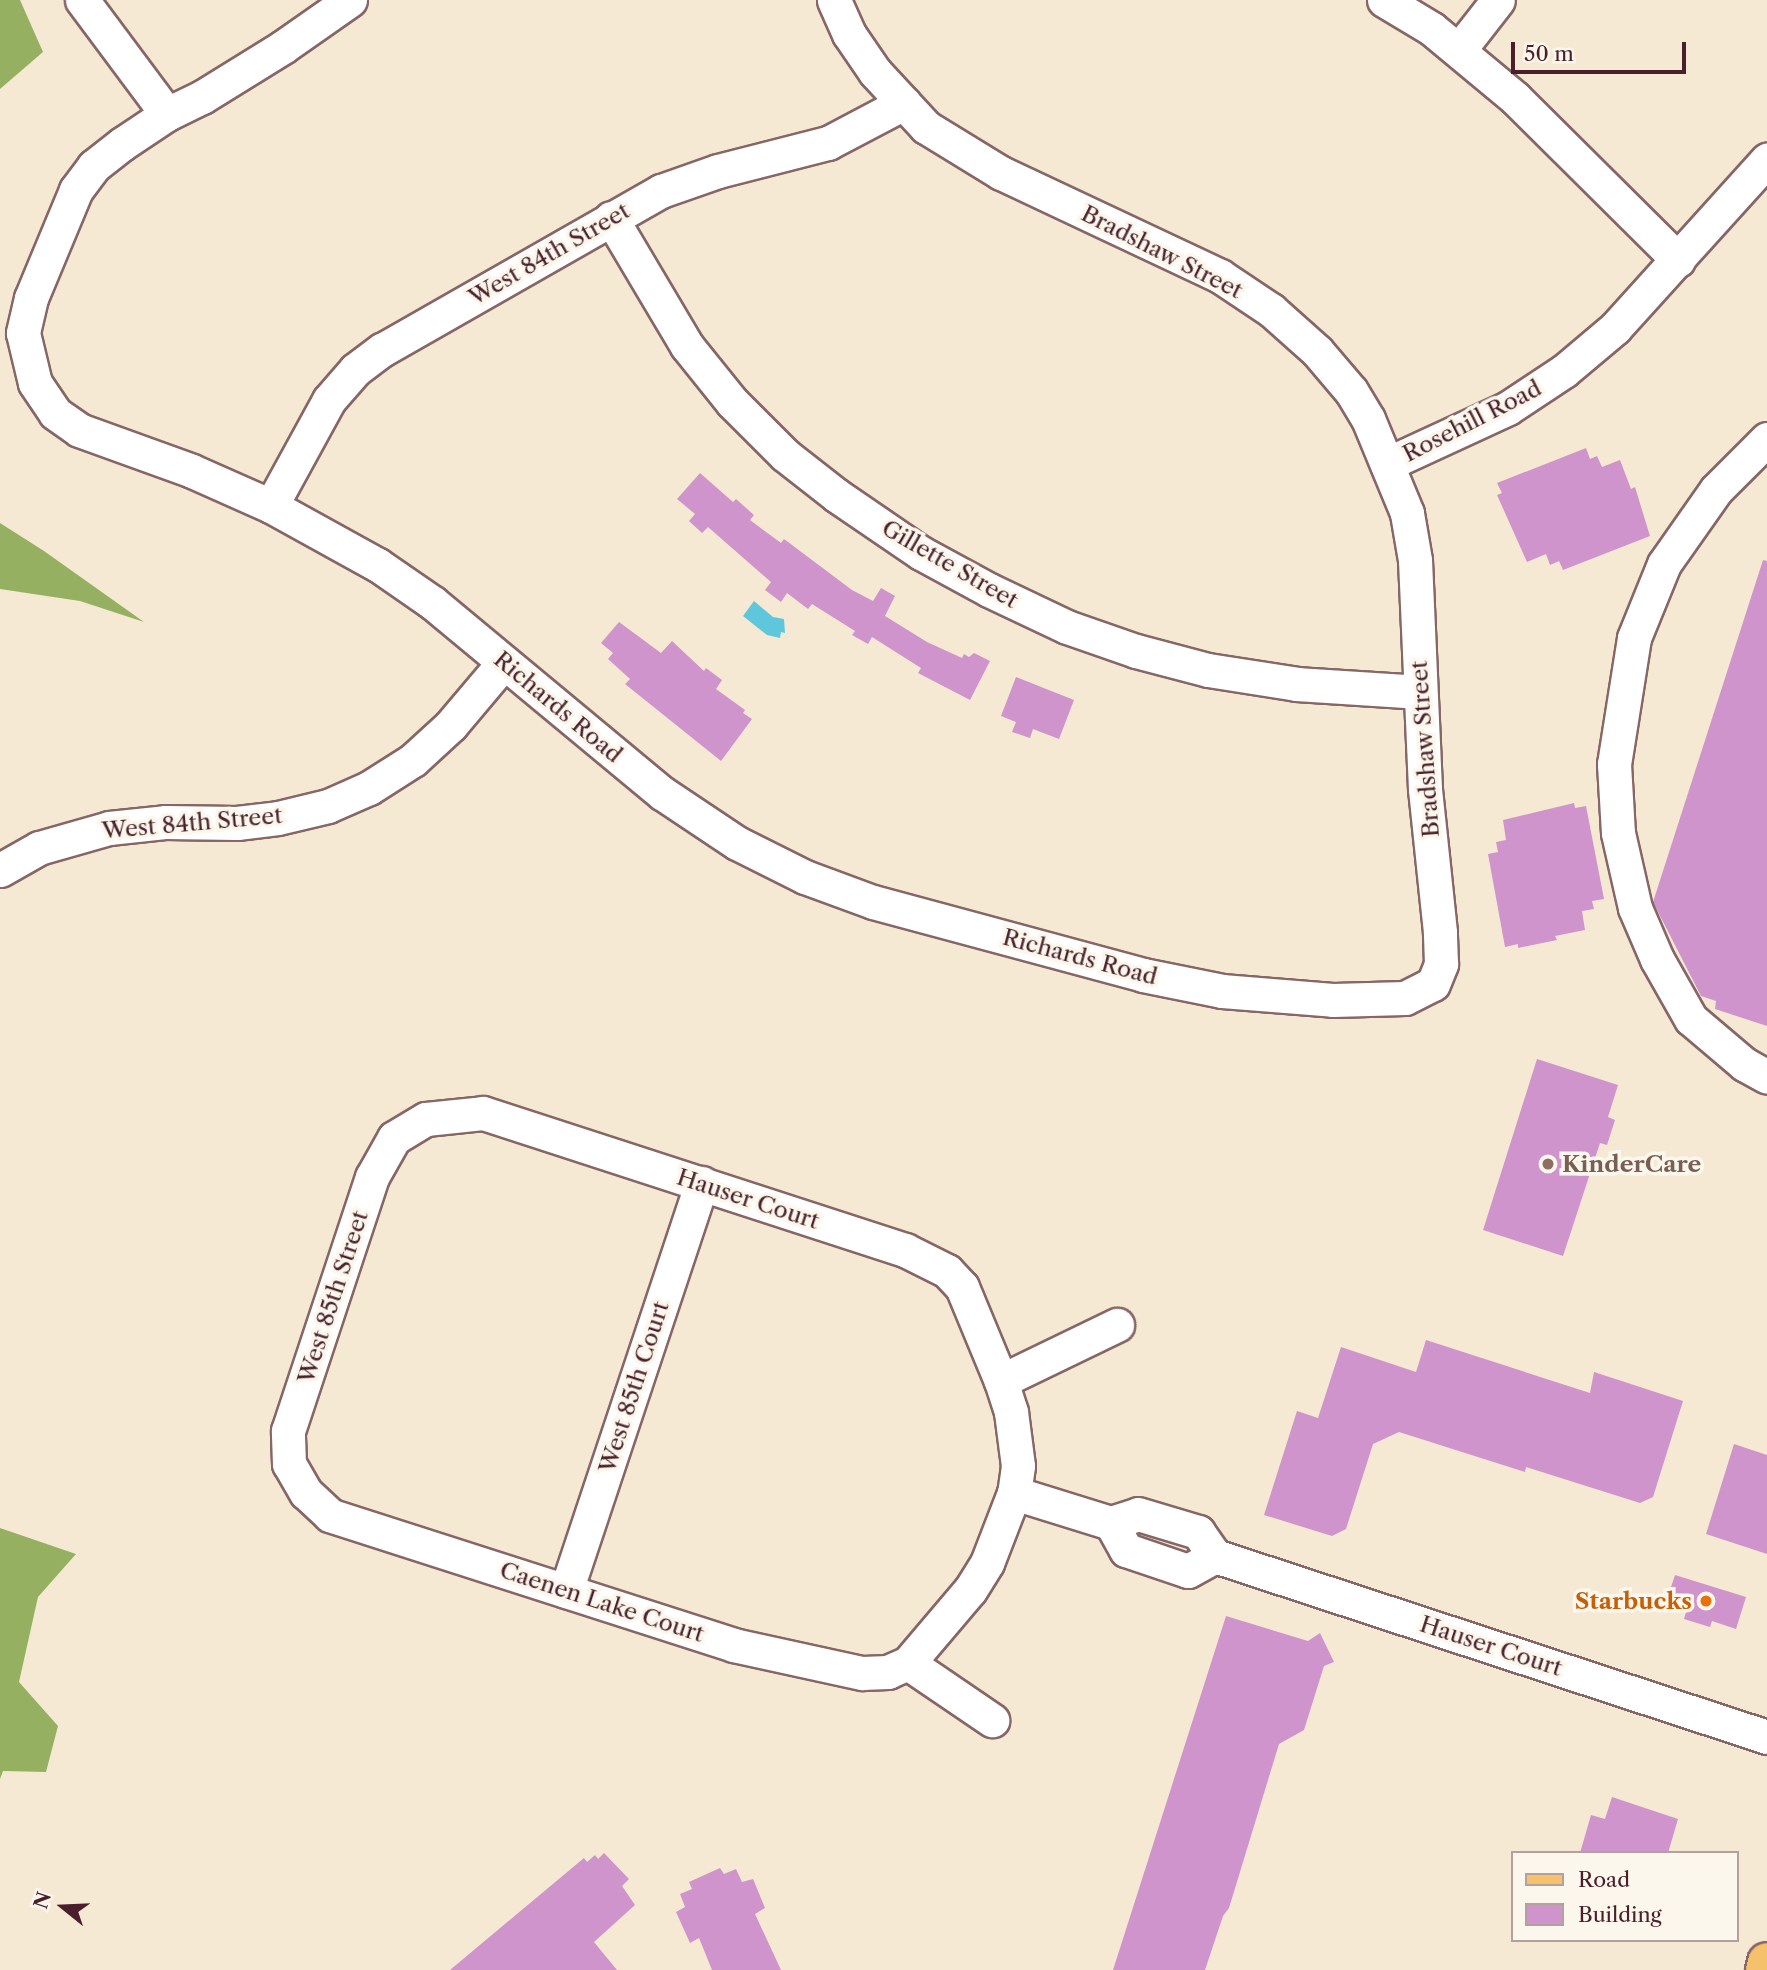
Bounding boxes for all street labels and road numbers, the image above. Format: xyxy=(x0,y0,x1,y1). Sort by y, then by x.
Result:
street label: West 84th Street xyxy=(464,197,634,311)
street label: Bradshaw Street xyxy=(1076,199,1248,305)
street label: Rosehill Road xyxy=(1398,374,1546,468)
street label: Gillette Street xyxy=(877,514,1023,614)
street label: Richards Road xyxy=(488,645,628,769)
street label: Bradshaw Street xyxy=(1405,659,1445,839)
street label: West 84th Street xyxy=(101,801,283,845)
street label: Richards Road xyxy=(1000,923,1160,991)
street label: Hauser Court xyxy=(673,1163,823,1235)
street label: West 85th Street xyxy=(292,1207,374,1387)
street label: West 85th Court xyxy=(593,1298,675,1476)
street label: Caenen Lake Court xyxy=(496,1556,708,1648)
street label: Hauser Court xyxy=(1416,1610,1566,1682)

